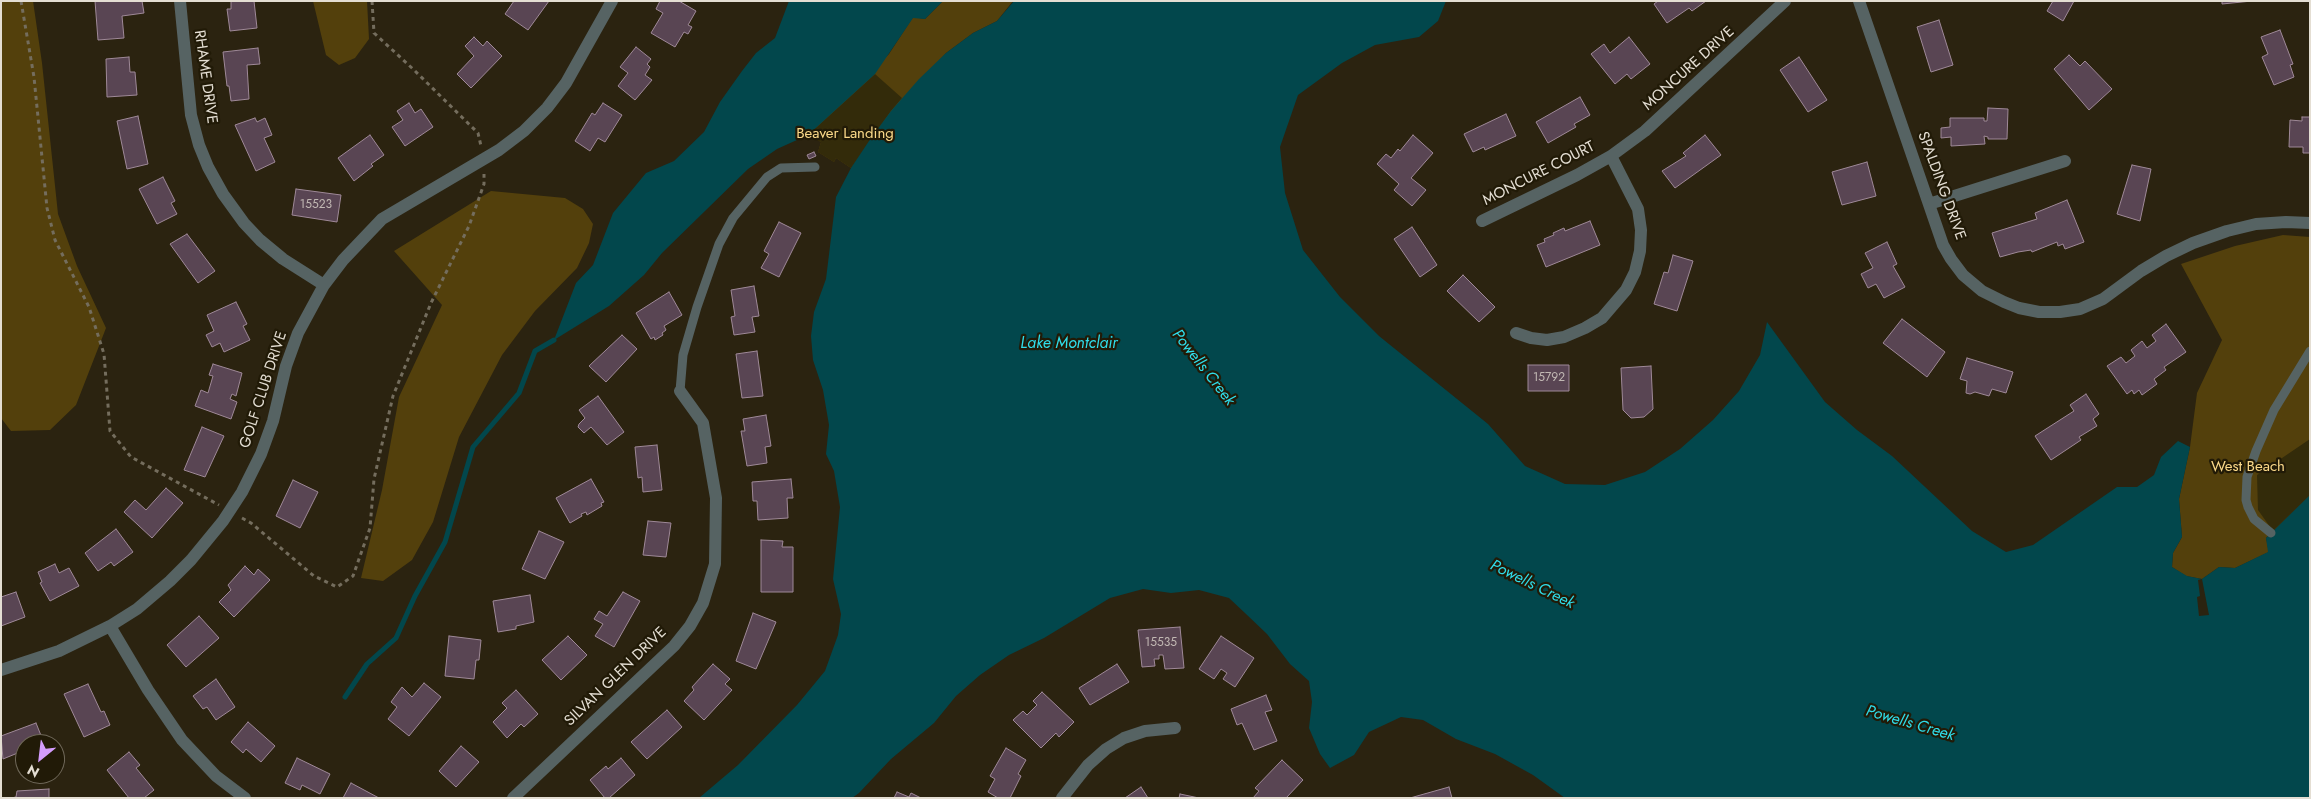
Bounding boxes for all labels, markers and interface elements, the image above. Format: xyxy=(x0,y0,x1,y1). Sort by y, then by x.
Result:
street label: MONCURE DRIVE xyxy=(1640,23,1738,115)
street label: RHAME DRIVE xyxy=(190,29,220,125)
park label: Beaver Landing xyxy=(796,125,894,143)
street label: SPALDING DRIVE xyxy=(1913,129,1969,243)
street label: MONCURE COURT xyxy=(1480,138,1598,210)
house number: 15523 xyxy=(300,198,332,212)
water label: Powells Creek xyxy=(1167,326,1239,410)
street label: GOLF CLUB DRIVE xyxy=(237,329,291,451)
water label: Lake Montclair xyxy=(1020,334,1118,354)
house number: 15792 xyxy=(1533,371,1565,385)
park label: West Beach xyxy=(2211,458,2285,476)
water label: Powells Creek xyxy=(1487,556,1577,614)
street label: SILVAN GLEN DRIVE xyxy=(561,624,671,730)
house number: 15535 xyxy=(1145,636,1177,650)
water label: Powells Creek xyxy=(1863,702,1957,746)
north arrow xyxy=(15,734,65,784)
text: N xyxy=(23,760,43,783)

